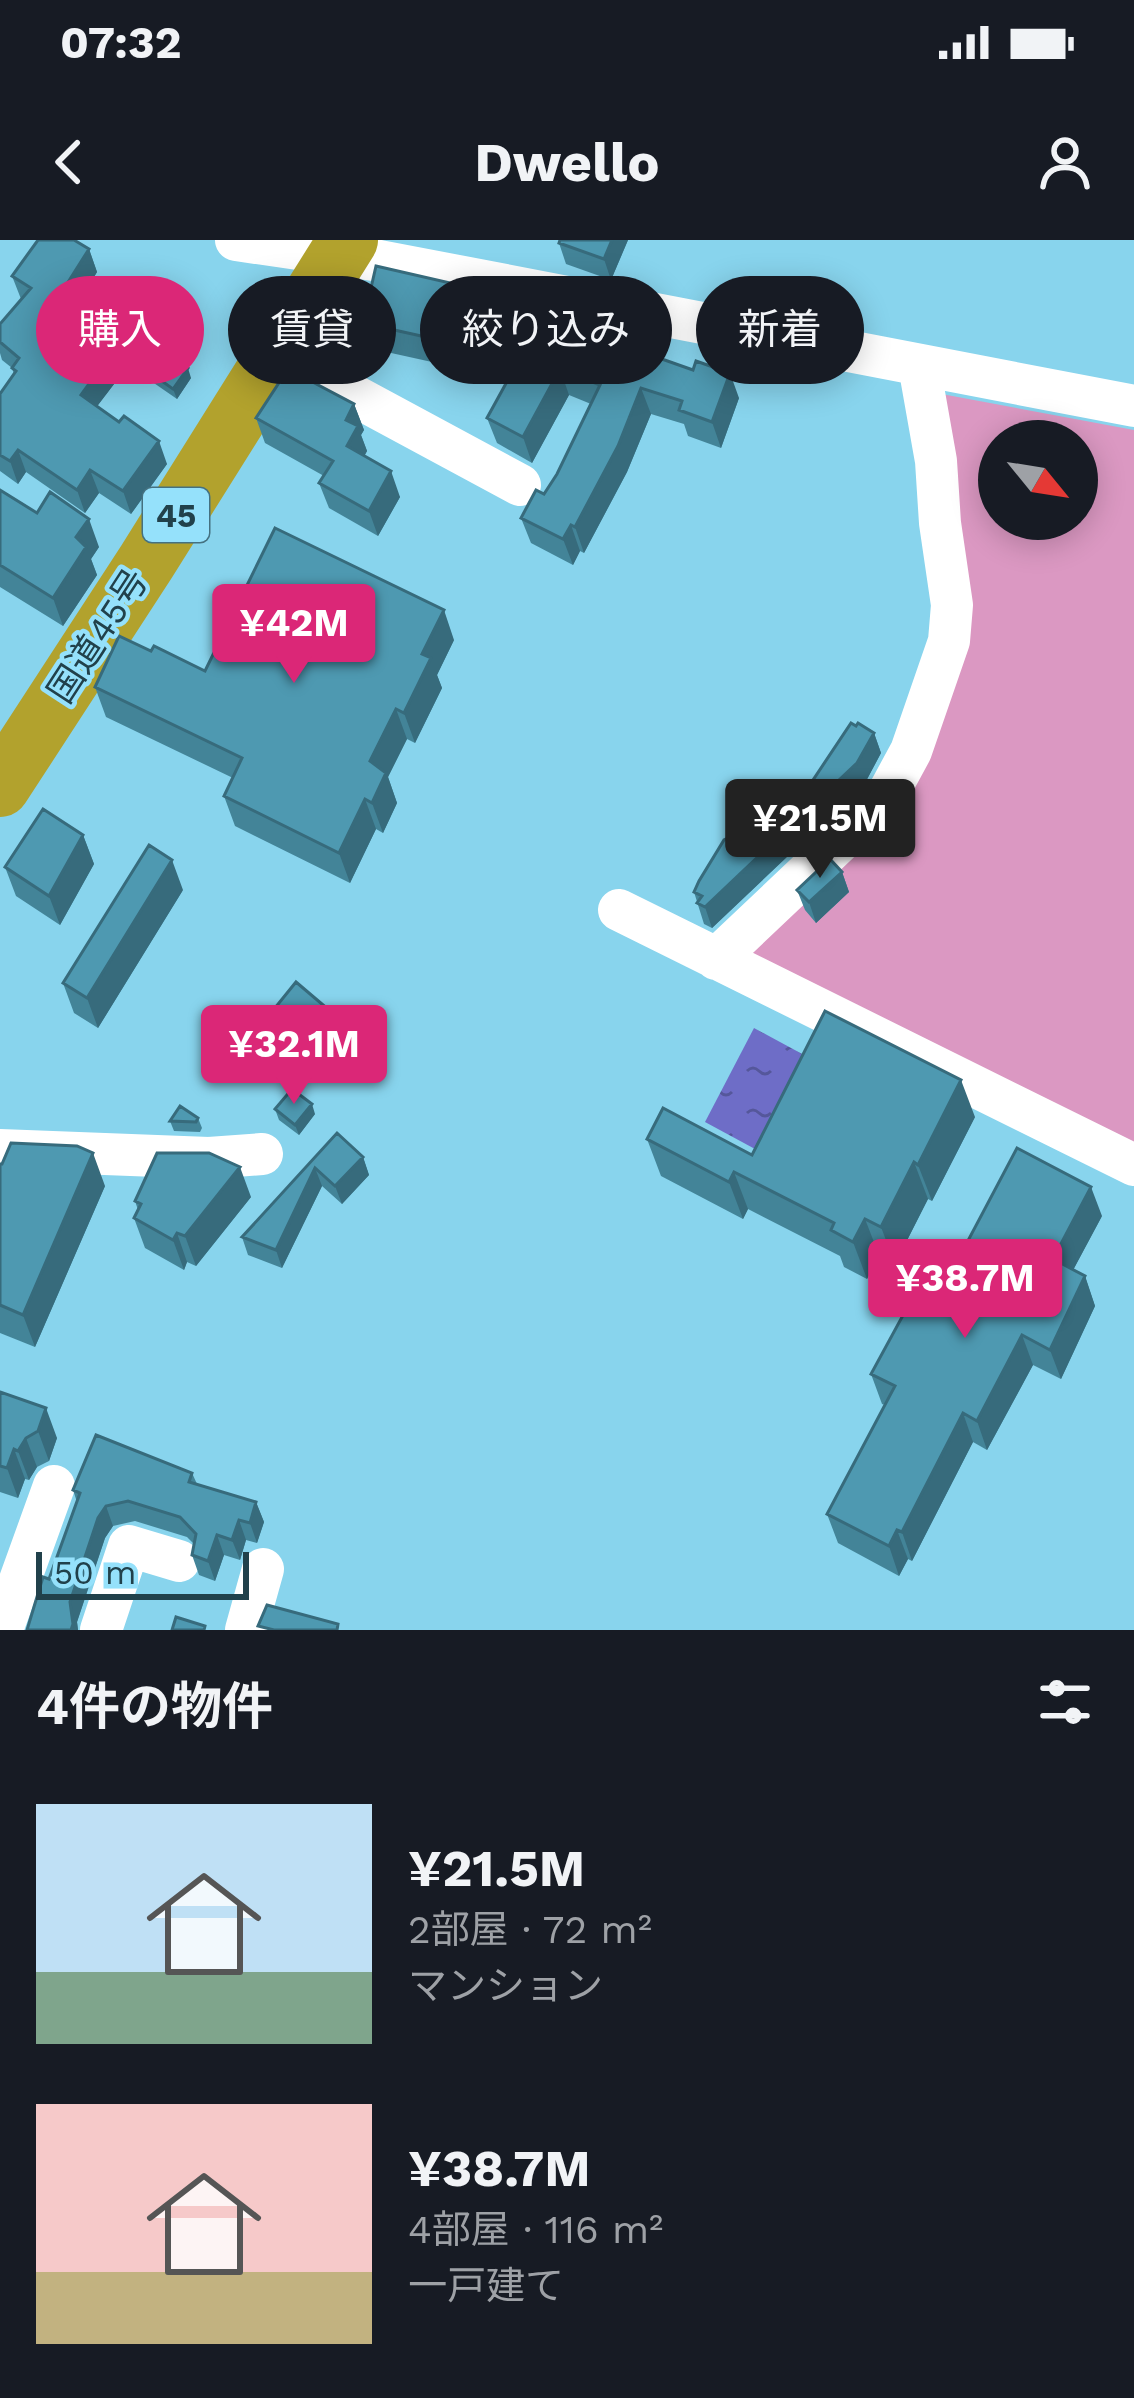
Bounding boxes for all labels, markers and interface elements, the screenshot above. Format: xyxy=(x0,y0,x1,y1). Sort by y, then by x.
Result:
text: 07:32 xyxy=(60,16,181,69)
icon: back xyxy=(36,129,102,195)
icon: person xyxy=(1032,129,1098,195)
text: Dwello xyxy=(474,131,660,194)
chip: 購入 xyxy=(36,276,204,384)
chip: 賃貸 xyxy=(228,276,396,384)
chip: 絞り込み xyxy=(420,276,672,384)
chip: 新着 xyxy=(696,276,864,384)
north arrow xyxy=(978,420,1098,540)
map controls xyxy=(978,420,1098,540)
road number: 45 xyxy=(143,488,209,542)
street label: 国道45号 xyxy=(39,561,157,711)
pin: ¥42M xyxy=(223,584,365,686)
text: ¥42M xyxy=(239,600,349,645)
pin: ¥21.5M xyxy=(722,779,918,881)
text: ¥21.5M xyxy=(752,795,888,840)
pin: ¥32.1M xyxy=(196,1005,392,1107)
text: ¥32.1M xyxy=(228,1021,360,1066)
pin: ¥38.7M xyxy=(867,1239,1063,1341)
text: ¥38.7M xyxy=(895,1255,1035,1300)
scale bar xyxy=(36,1546,249,1599)
text: 50 m xyxy=(54,1553,136,1592)
icon: filters xyxy=(1032,1669,1098,1735)
text: 4件の物件 xyxy=(36,1677,273,1736)
text: ¥21.5M xyxy=(408,1839,585,1898)
icon: home xyxy=(132,1852,276,1996)
text: 2部屋 · 72 m² xyxy=(408,1907,652,1952)
text: マンション xyxy=(408,1963,603,2008)
text: ¥38.7M xyxy=(408,2139,591,2198)
icon: home xyxy=(132,2152,276,2296)
text: 4部屋 · 116 m² xyxy=(408,2207,663,2252)
text: 一戸建て xyxy=(408,2263,564,2308)

